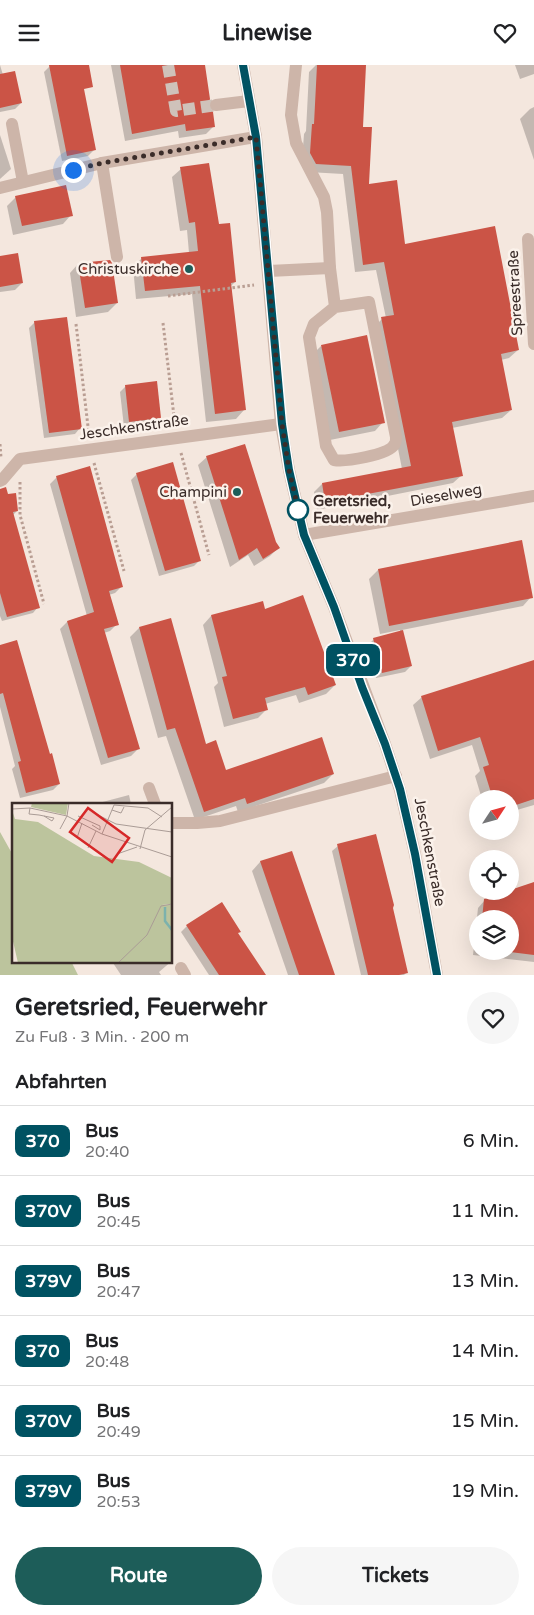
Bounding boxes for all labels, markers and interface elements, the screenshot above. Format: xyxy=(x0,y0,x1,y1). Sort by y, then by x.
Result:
icon: menu xyxy=(15,19,43,47)
icon: heart xyxy=(491,19,519,47)
text: Linewise xyxy=(222,20,312,46)
your location xyxy=(61,158,86,183)
street label: Spreestraße xyxy=(504,250,526,336)
place label: Christuskirche xyxy=(78,260,179,278)
marker: Christuskirche xyxy=(183,263,195,275)
street label: Jeschkenstraße xyxy=(78,410,190,444)
street label: Dieselweg xyxy=(409,480,483,510)
place label: Champini xyxy=(159,483,227,501)
marker: Champini xyxy=(231,486,243,498)
place label: Geretsried, Feuerwehr xyxy=(313,492,391,527)
marker: Geretsried, Feuerwehr xyxy=(287,499,309,521)
line badge: 370 xyxy=(324,644,382,676)
text: 370 xyxy=(336,649,370,671)
north arrow xyxy=(469,790,519,840)
map controls xyxy=(469,790,519,960)
street label: Jeschkenstraße xyxy=(411,796,449,908)
inset map xyxy=(12,803,172,963)
button: locate xyxy=(469,850,519,900)
button: layers xyxy=(469,910,519,960)
button: heart xyxy=(467,992,519,1044)
text: Geretsried, Feuerwehr xyxy=(15,993,267,1022)
text: Zu Fuß · 3 Min. · 200 m xyxy=(15,1027,189,1047)
text: Abfahrten xyxy=(15,1071,107,1093)
text: Bus xyxy=(85,1120,119,1142)
text: 370 xyxy=(26,1130,59,1152)
text: 6 Min. xyxy=(463,1130,519,1152)
text: 20:40 xyxy=(85,1142,129,1162)
text: Bus xyxy=(96,1190,130,1212)
text: 370V xyxy=(25,1200,71,1222)
text: 11 Min. xyxy=(451,1200,519,1222)
text: 20:45 xyxy=(96,1212,141,1232)
text: Bus xyxy=(96,1260,130,1282)
text: 379V xyxy=(25,1270,71,1292)
text: 13 Min. xyxy=(451,1270,519,1292)
text: 20:47 xyxy=(96,1282,141,1302)
text: Bus xyxy=(85,1330,119,1352)
text: 370 xyxy=(26,1340,59,1362)
text: 14 Min. xyxy=(451,1340,519,1362)
text: 20:48 xyxy=(85,1352,129,1372)
text: Bus xyxy=(96,1400,130,1422)
text: 370V xyxy=(25,1410,71,1432)
text: 15 Min. xyxy=(451,1410,519,1432)
text: 20:49 xyxy=(96,1422,141,1442)
text: Bus xyxy=(96,1470,130,1492)
text: 379V xyxy=(25,1480,71,1502)
text: 19 Min. xyxy=(451,1480,519,1502)
text: 20:53 xyxy=(96,1492,141,1512)
button: Route xyxy=(15,1547,262,1605)
button: Tickets xyxy=(272,1547,519,1605)

